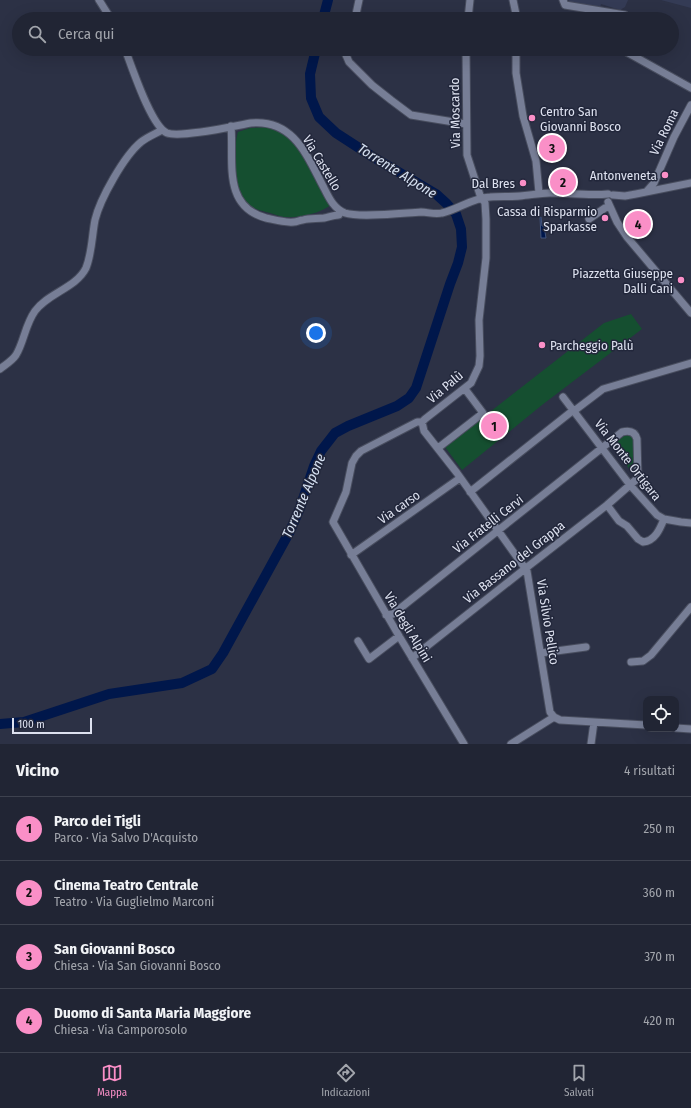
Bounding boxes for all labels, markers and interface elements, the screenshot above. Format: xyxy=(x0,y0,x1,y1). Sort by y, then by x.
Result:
search box xyxy=(12,12,679,56)
icon: search xyxy=(26,23,48,45)
text: Cerca qui xyxy=(58,25,114,43)
street label: Via Moscardo xyxy=(447,77,463,148)
place label: Centro San Giovanni Bosco xyxy=(540,104,621,134)
street label: Via Roma xyxy=(646,107,682,157)
marker: Centro San Giovanni Bosco xyxy=(527,113,537,123)
street label: Via Castello xyxy=(300,133,344,193)
pin: 3 xyxy=(539,133,565,163)
water label: Torrente Alpone xyxy=(354,140,440,202)
pin: 2 xyxy=(550,167,576,197)
place label: Antonveneta xyxy=(590,168,657,183)
marker: Antonveneta xyxy=(660,170,670,180)
place label: Dal Bres xyxy=(472,176,515,191)
marker: Dal Bres xyxy=(518,178,528,188)
place label: Cassa di Risparmio Sparkasse xyxy=(497,204,597,234)
pin: 4 xyxy=(625,209,651,239)
marker: Cassa di Risparmio Sparkasse xyxy=(600,213,610,223)
place label: Piazzetta Giuseppe Dalli Cani xyxy=(572,266,673,296)
marker: Piazzetta Giuseppe Dalli Cani xyxy=(676,275,686,285)
your location xyxy=(306,323,326,343)
place label: Parcheggio Palù xyxy=(550,338,634,353)
marker: Parcheggio Palù xyxy=(537,340,547,350)
street label: Via Palù xyxy=(424,368,466,406)
pin: 1 xyxy=(481,411,507,441)
street label: Via Monte Ortigara xyxy=(592,416,664,504)
water label: Torrente Alpone xyxy=(279,451,330,541)
street label: Via carso xyxy=(375,487,423,527)
street label: Via Fratelli Cervi xyxy=(450,492,526,556)
street label: Via Bassano del Grappa xyxy=(460,518,568,606)
street label: Via Silvio Pellico xyxy=(534,578,562,666)
street label: Via degli Alpini xyxy=(381,589,435,665)
map controls xyxy=(643,696,679,732)
button: locate xyxy=(643,696,679,732)
scale bar xyxy=(12,716,92,735)
text: 100 m xyxy=(18,718,45,731)
text: Vicino xyxy=(16,760,59,781)
text: 4 risultati xyxy=(624,763,675,778)
text: Parco dei Tigli xyxy=(54,812,141,830)
text: 1 xyxy=(26,821,32,836)
text: 250 m xyxy=(643,821,675,836)
text: Parco · Via Salvo D'Acquisto xyxy=(54,830,198,845)
text: Cinema Teatro Centrale xyxy=(54,876,198,894)
text: 2 xyxy=(26,885,32,900)
text: 360 m xyxy=(643,885,675,900)
text: Teatro · Via Guglielmo Marconi xyxy=(54,894,214,909)
text: San Giovanni Bosco xyxy=(54,940,175,958)
text: 3 xyxy=(26,949,32,964)
text: 370 m xyxy=(644,949,675,964)
text: Chiesa · Via San Giovanni Bosco xyxy=(54,958,221,973)
text: Duomo di Santa Maria Maggiore xyxy=(54,1004,251,1022)
text: 4 xyxy=(26,1013,32,1028)
text: 420 m xyxy=(643,1013,675,1028)
text: Chiesa · Via Camporosolo xyxy=(54,1022,187,1037)
tab: Mappa xyxy=(97,1062,127,1099)
tab: Indicazioni xyxy=(321,1062,370,1099)
tab: Salvati xyxy=(564,1062,594,1099)

